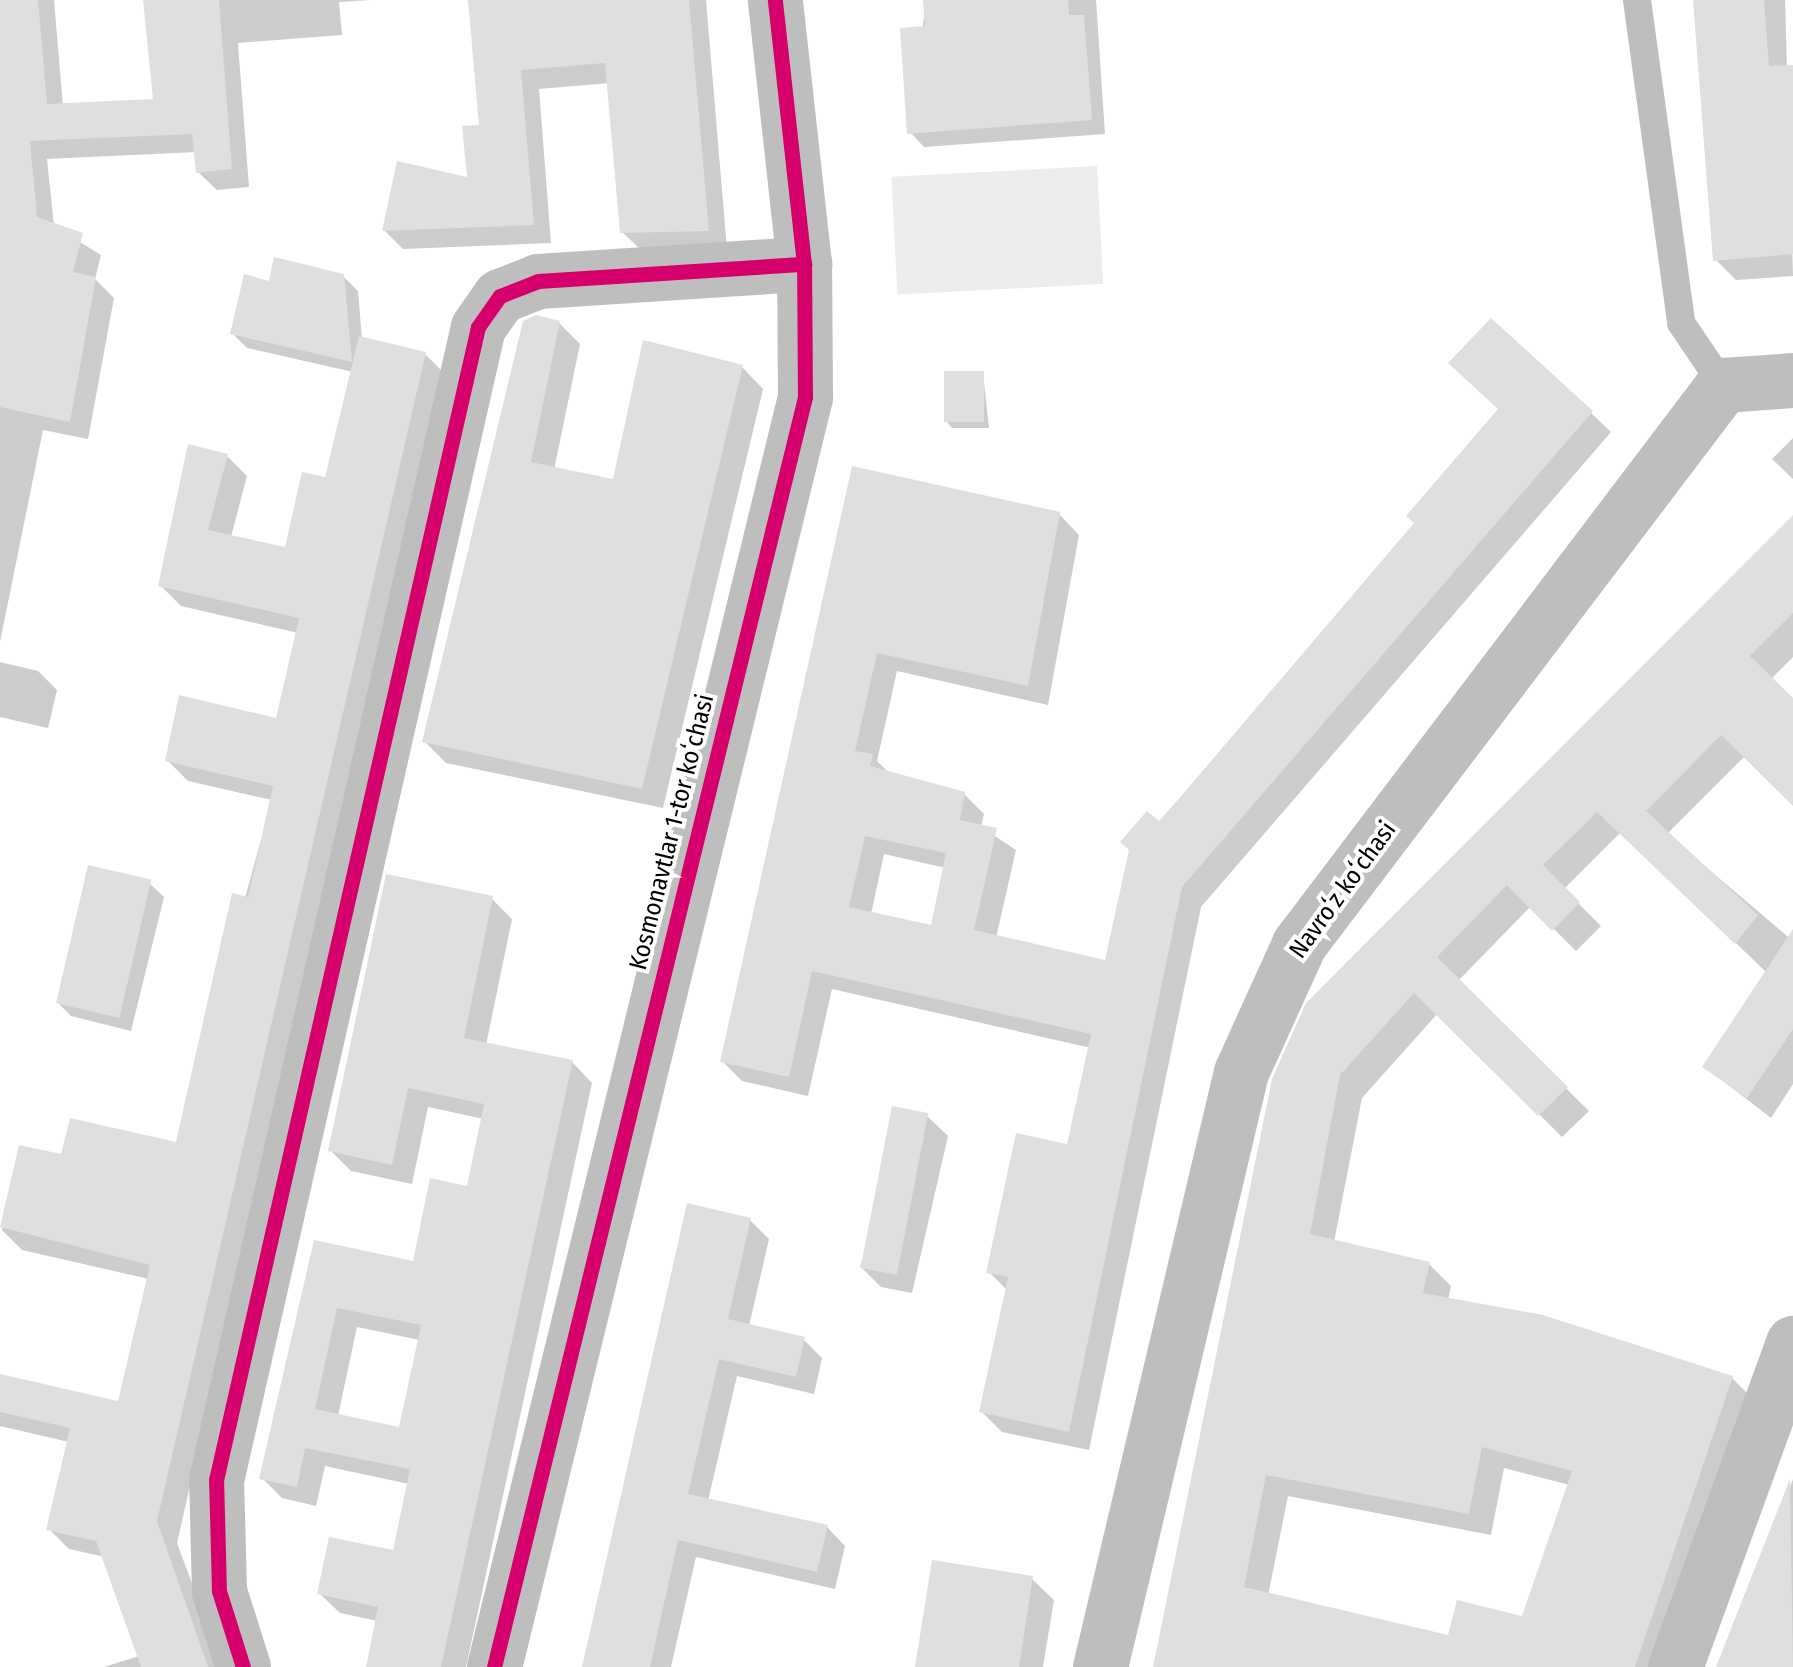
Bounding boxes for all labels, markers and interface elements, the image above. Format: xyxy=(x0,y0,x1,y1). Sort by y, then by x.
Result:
street label: Kosmonavtlar 1-tor koʻchasi xyxy=(623,691,721,973)
street label: Navroʻz koʻchasi xyxy=(1283,816,1403,964)

